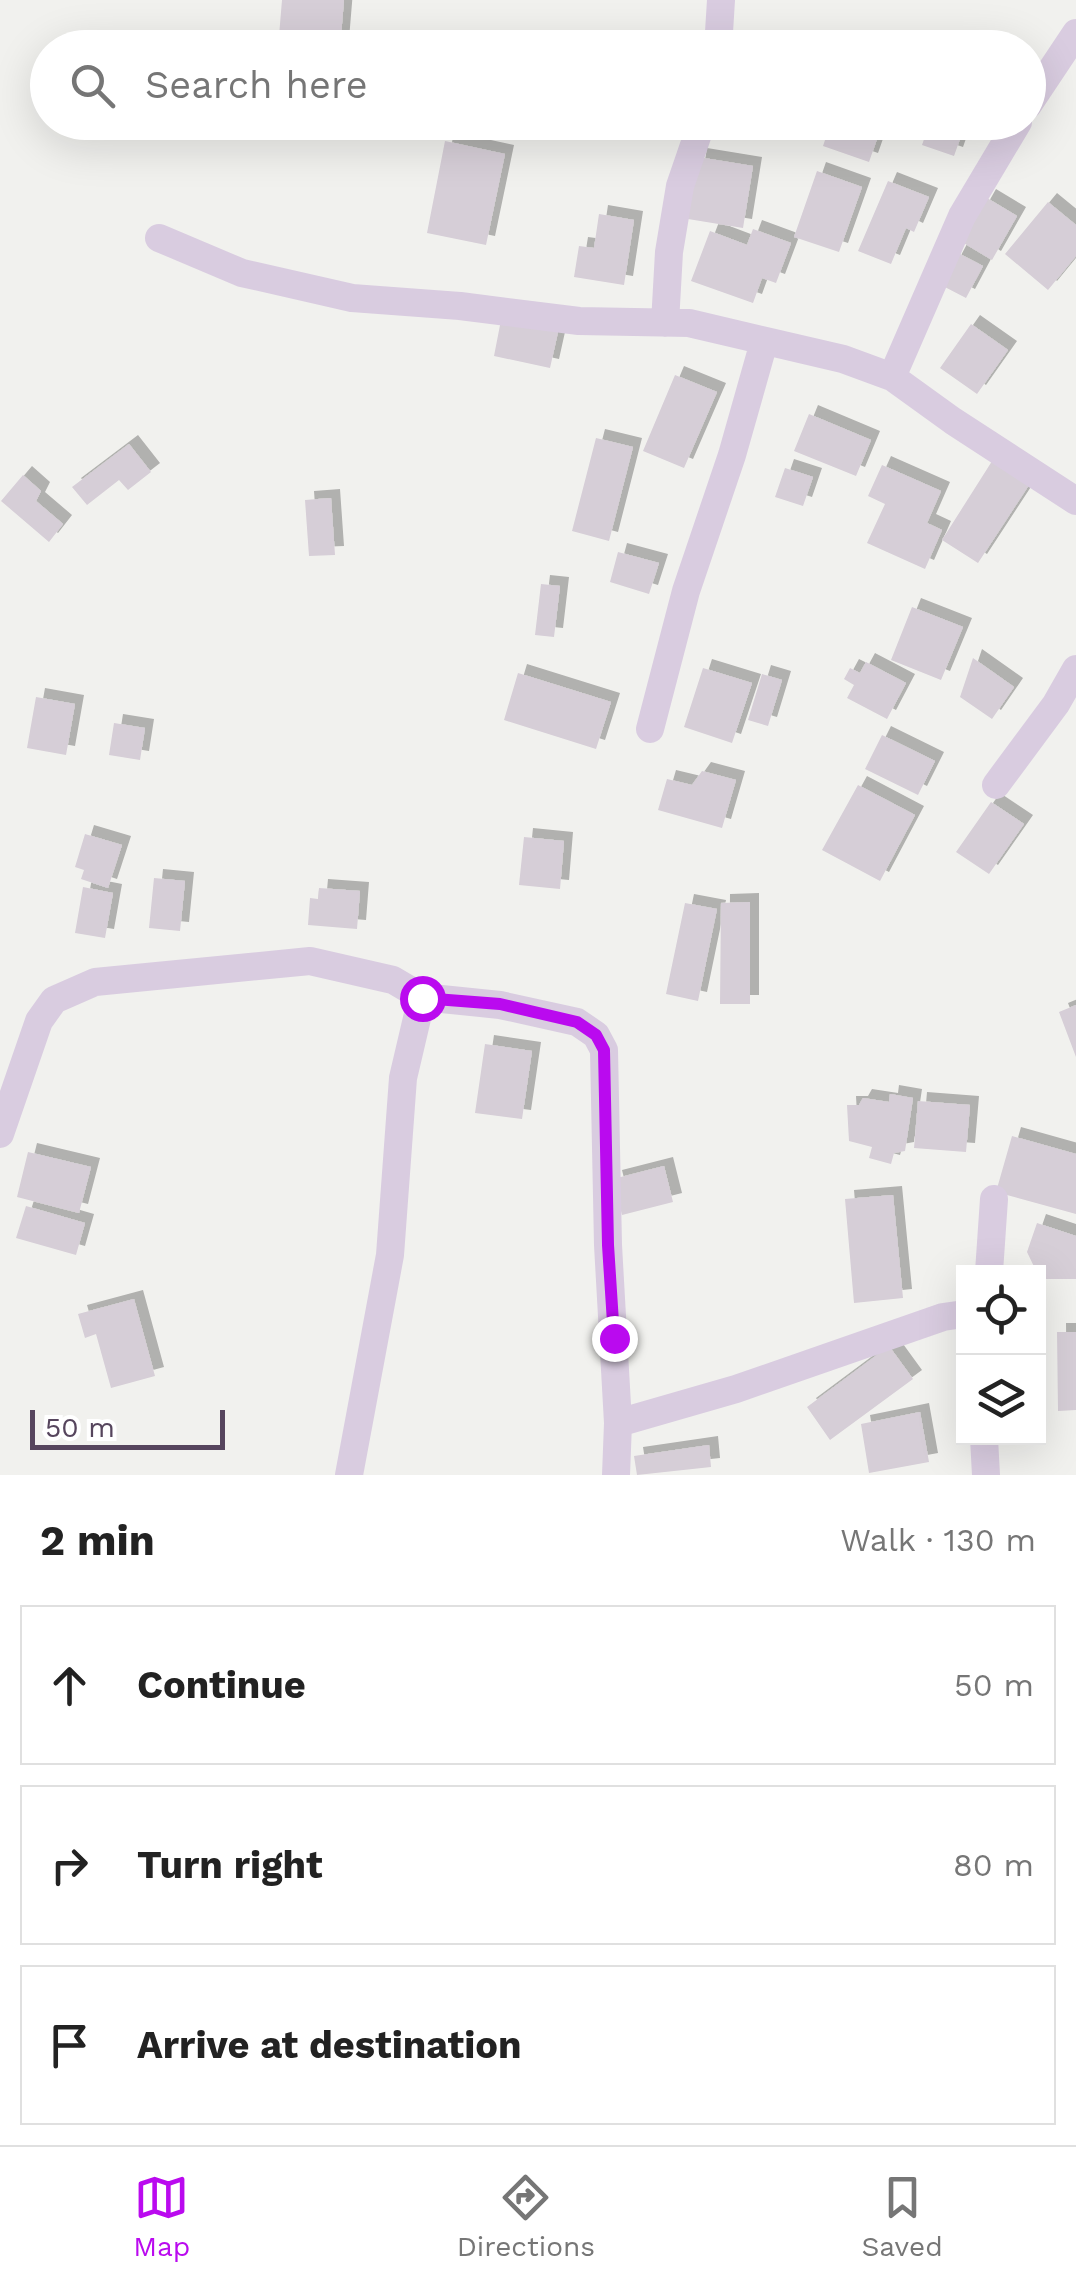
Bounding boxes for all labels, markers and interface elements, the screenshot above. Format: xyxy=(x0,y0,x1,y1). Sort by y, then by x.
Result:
search box xyxy=(30,30,1046,140)
icon: search xyxy=(65,58,120,113)
text: Search here xyxy=(145,63,368,107)
route start xyxy=(400,976,446,1022)
map controls xyxy=(956,1265,1046,1445)
button: locate xyxy=(956,1265,1046,1355)
route end xyxy=(592,1316,638,1362)
button: layers xyxy=(956,1355,1046,1445)
scale bar xyxy=(30,1405,225,1450)
text: 50 m xyxy=(45,1411,115,1444)
text: 2 min xyxy=(40,1516,155,1565)
text: Walk · 130 m xyxy=(840,1521,1036,1559)
icon: ahead xyxy=(42,1658,97,1713)
text: Continue xyxy=(137,1663,306,1707)
text: 50 m xyxy=(954,1666,1034,1704)
icon: right xyxy=(42,1838,97,1893)
text: Turn right xyxy=(137,1843,323,1887)
text: 80 m xyxy=(953,1846,1034,1884)
icon: arrive xyxy=(42,2018,97,2073)
text: Arrive at destination xyxy=(137,2023,522,2067)
tab: Map xyxy=(133,2170,190,2263)
tab: Directions xyxy=(457,2170,595,2263)
tab: Saved xyxy=(861,2170,943,2263)

